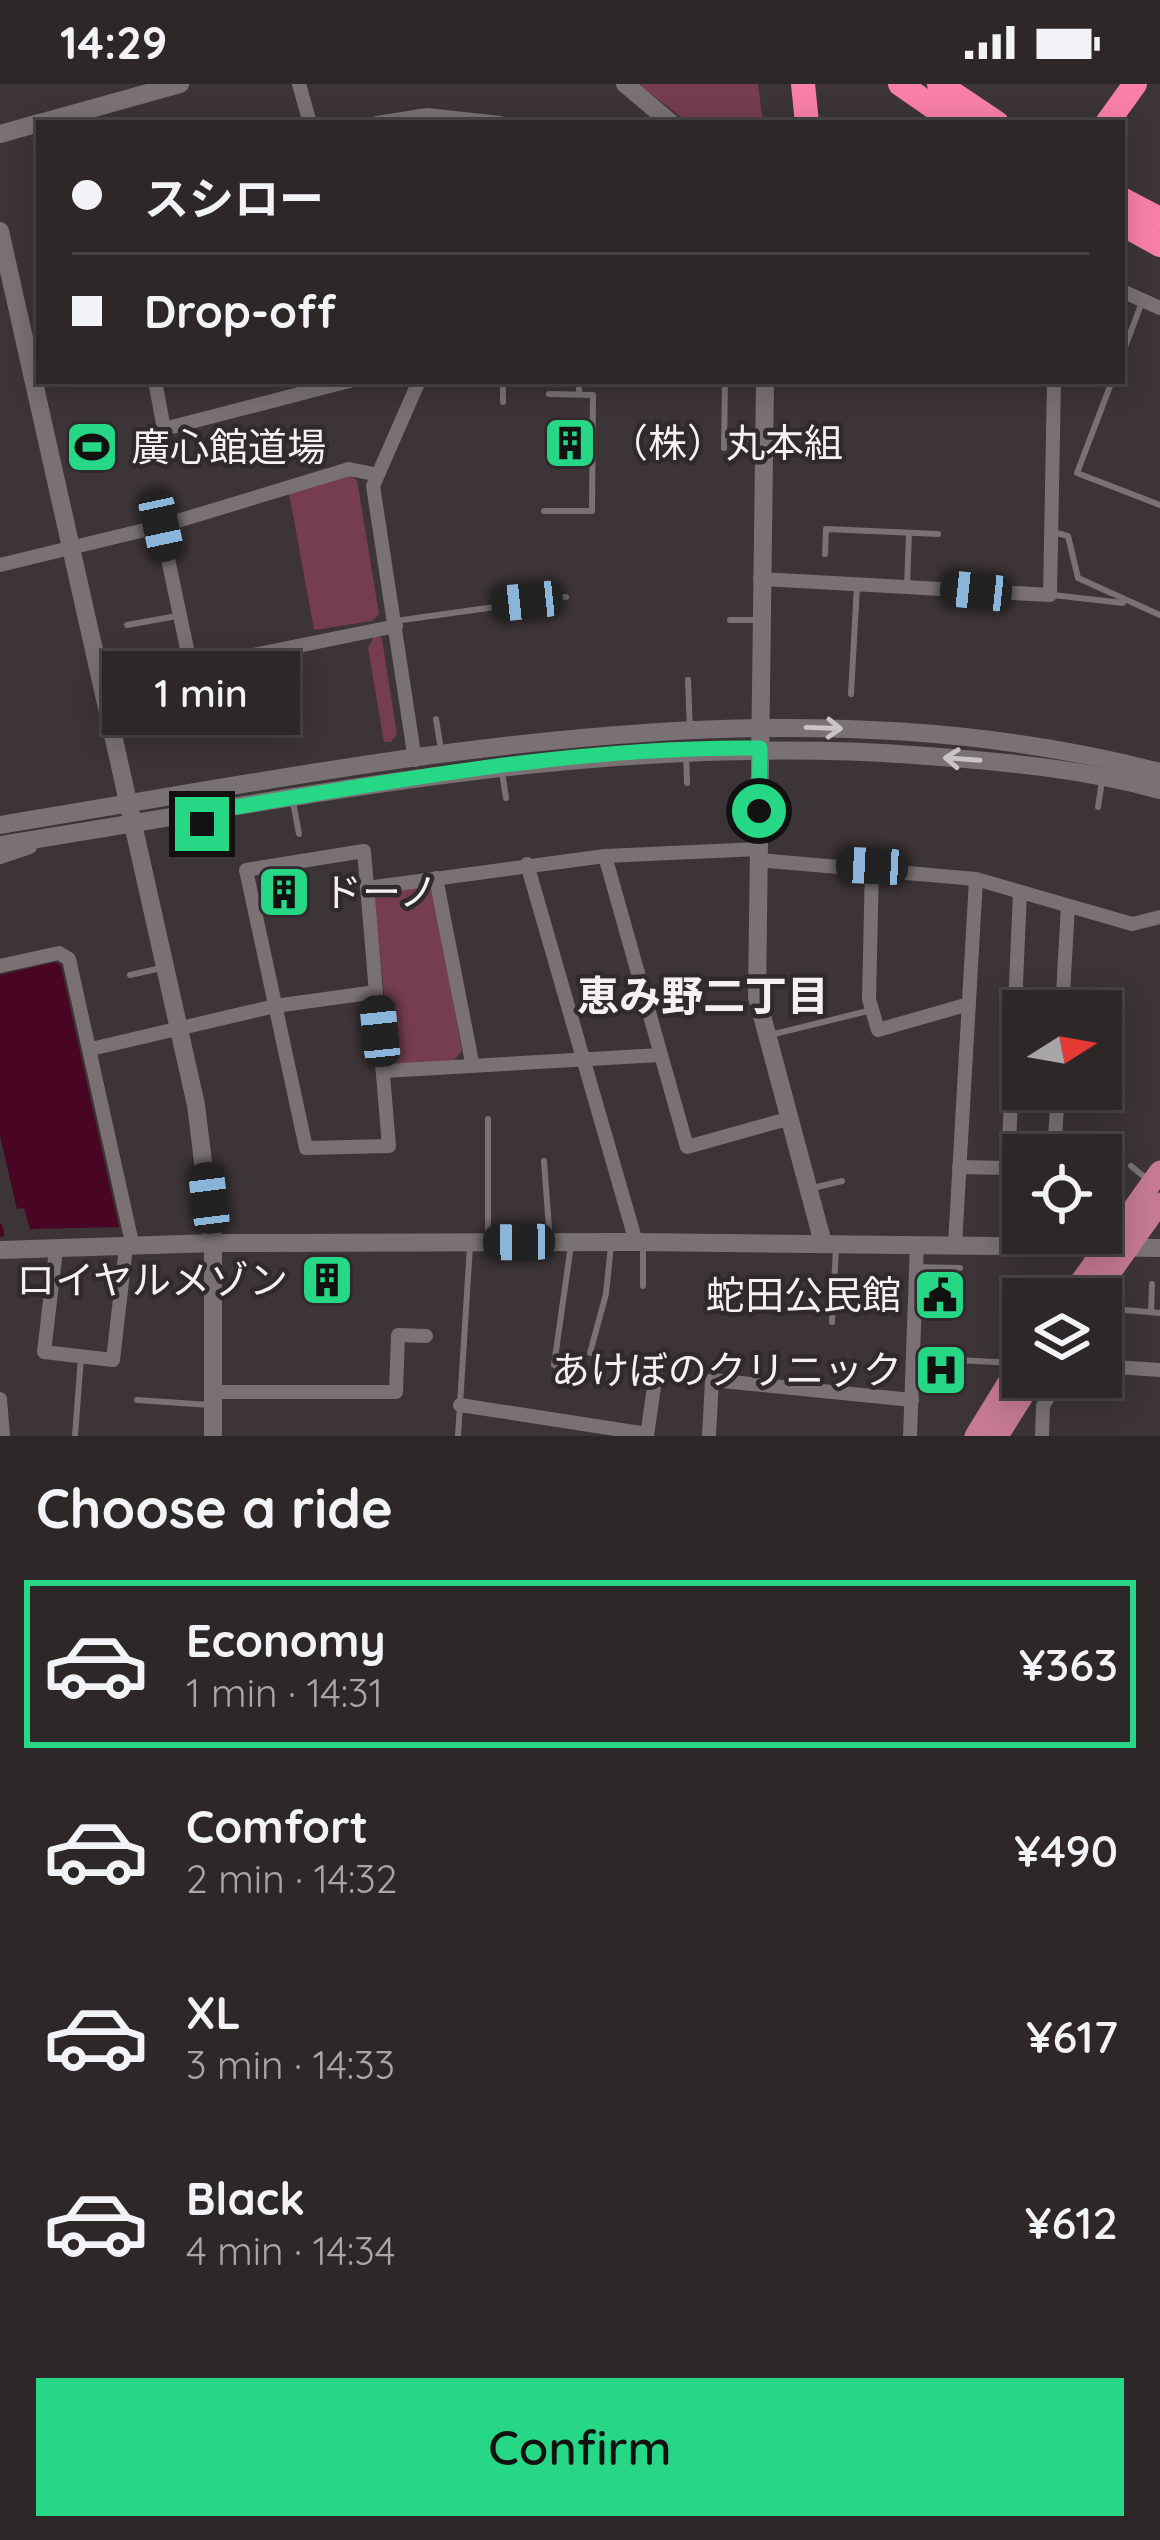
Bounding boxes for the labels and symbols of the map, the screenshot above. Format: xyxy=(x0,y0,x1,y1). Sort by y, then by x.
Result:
building icon: （株）丸本組 xyxy=(542,415,598,471)
place label: （株）丸本組 xyxy=(609,418,843,467)
sports icon: 廣心館道場 xyxy=(64,419,120,475)
place label: 廣心館道場 xyxy=(131,422,326,471)
car xyxy=(136,487,186,565)
car xyxy=(938,569,1014,613)
car xyxy=(489,579,565,623)
callout: 1 min xyxy=(103,650,301,734)
one-way arrow xyxy=(804,717,843,740)
one-way arrow xyxy=(943,747,982,770)
route start xyxy=(732,784,786,838)
route end xyxy=(175,797,229,851)
car xyxy=(835,846,909,886)
building icon: ドーノ xyxy=(256,864,312,920)
place label: ドーノ xyxy=(323,867,438,916)
district label: 恵み野二丁目 xyxy=(577,969,829,1022)
north arrow xyxy=(1002,990,1122,1110)
car xyxy=(358,993,402,1069)
car xyxy=(187,1160,231,1236)
car xyxy=(483,1223,555,1261)
building icon: ロイヤルメゾン xyxy=(299,1252,355,1308)
place label: ロイヤルメゾン xyxy=(16,1255,288,1304)
public building icon: 蛇田公民館 xyxy=(912,1267,968,1323)
place label: 蛇田公民館 xyxy=(706,1270,901,1319)
hospital icon: あけぼのクリニック xyxy=(913,1342,969,1398)
place label: あけぼのクリニック xyxy=(551,1345,902,1394)

